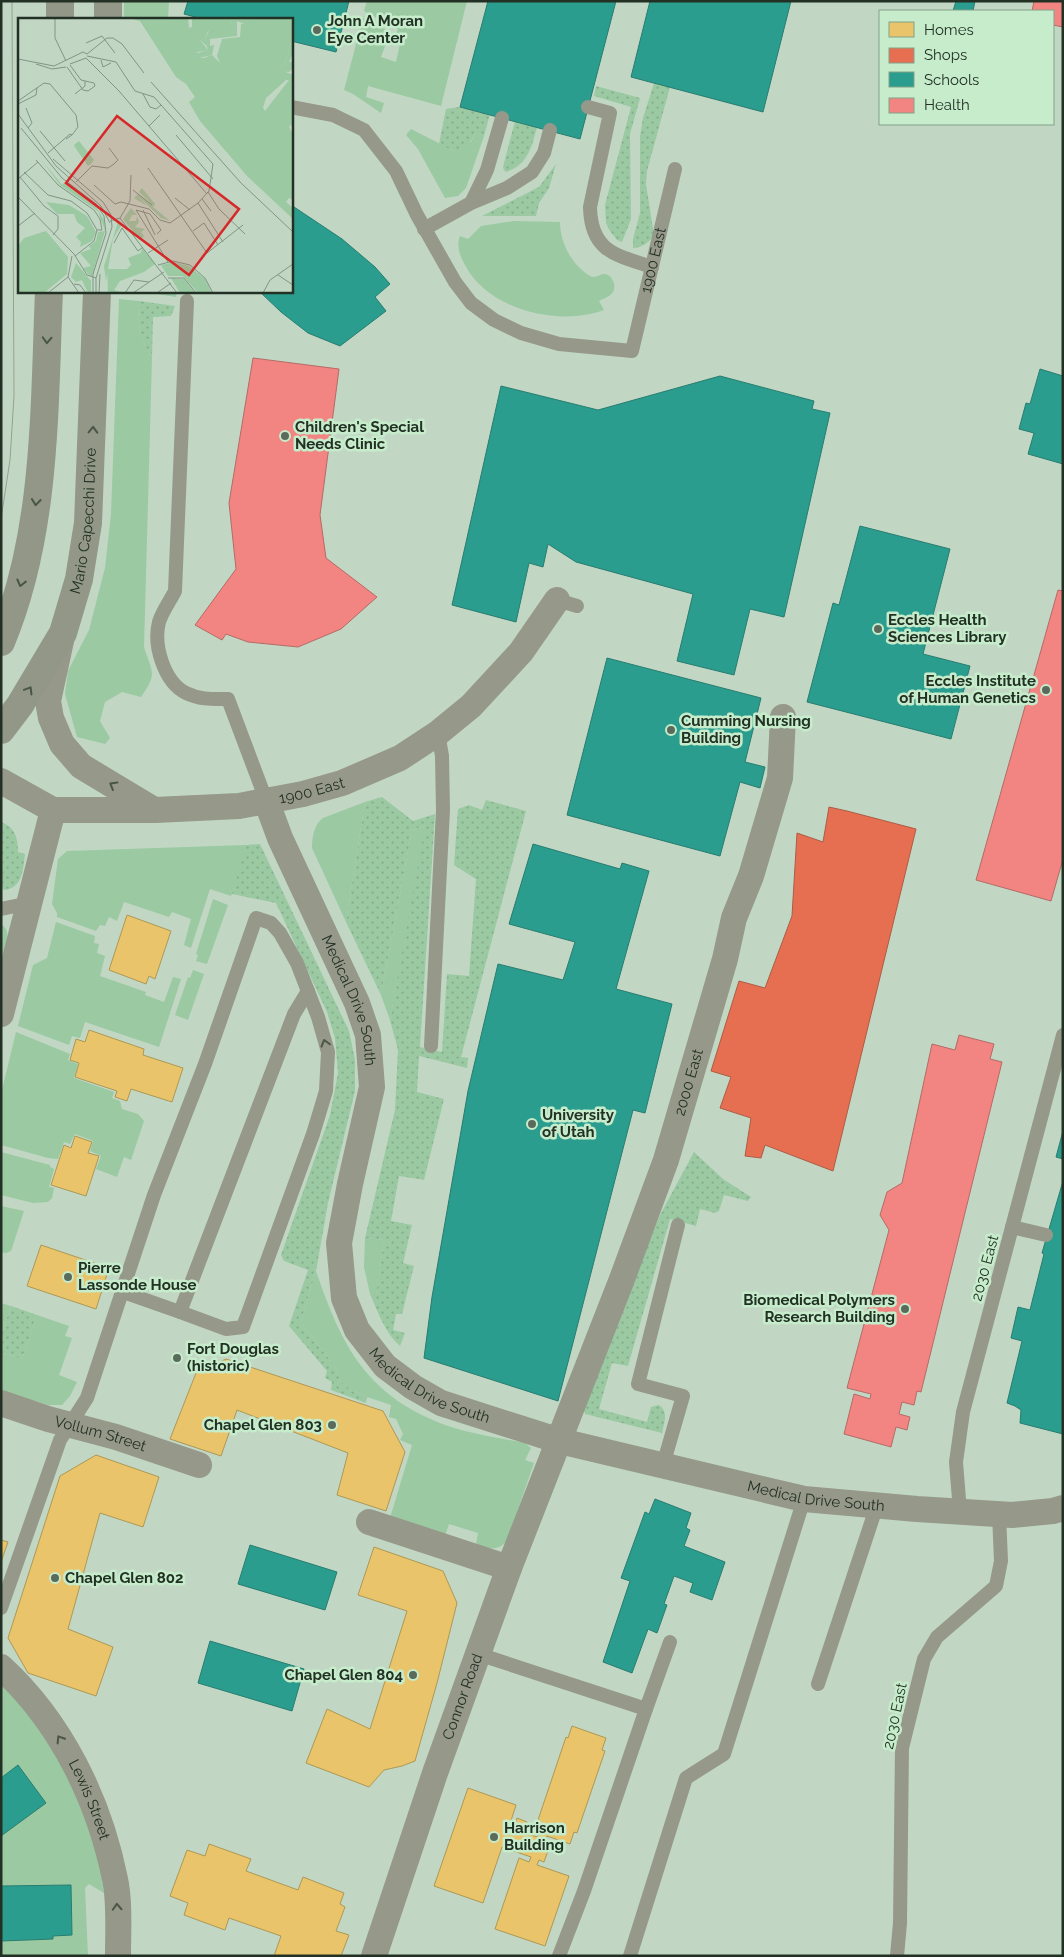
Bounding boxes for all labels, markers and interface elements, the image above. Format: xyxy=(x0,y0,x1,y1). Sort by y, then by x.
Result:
legend xyxy=(879,10,1054,125)
place label: John A Moran Eye Center xyxy=(327,12,423,47)
inset map xyxy=(18,18,292,292)
text: Homes xyxy=(924,21,974,39)
marker: John A Moran Eye Center xyxy=(311,24,323,36)
text: Shops xyxy=(924,46,967,64)
text: Schools xyxy=(924,71,979,89)
text: Health xyxy=(924,96,970,114)
street label: 1900 East xyxy=(637,226,670,295)
one-way arrow xyxy=(41,336,52,344)
place label: Children's Special Needs Clinic xyxy=(295,418,424,453)
one-way arrow xyxy=(87,426,98,434)
marker: Children's Special Needs Clinic xyxy=(279,430,291,442)
street label: Mario Capecchi Drive xyxy=(66,447,100,596)
one-way arrow xyxy=(31,498,42,506)
one-way arrow xyxy=(16,579,27,588)
place label: Eccles Health Sciences Library xyxy=(888,611,1007,646)
marker: Eccles Health Sciences Library xyxy=(872,623,884,635)
place label: Eccles Institute of Human Genetics xyxy=(899,672,1036,707)
marker: Eccles Institute of Human Genetics xyxy=(1040,684,1052,696)
one-way arrow xyxy=(23,687,33,696)
place label: Cumming Nursing Building xyxy=(681,712,811,747)
marker: Cumming Nursing Building xyxy=(665,724,677,736)
street label: 1900 East xyxy=(278,774,347,807)
one-way arrow xyxy=(109,782,118,792)
street label: Medical Drive South xyxy=(318,932,379,1067)
one-way arrow xyxy=(320,1038,331,1047)
street label: 2000 East xyxy=(670,1047,707,1118)
place label: University of Utah xyxy=(542,1106,615,1141)
marker: University of Utah xyxy=(526,1118,538,1130)
street label: 2030 East xyxy=(968,1233,1002,1303)
place label: Pierre Lassonde House xyxy=(78,1259,196,1294)
marker: Pierre Lassonde House xyxy=(62,1271,74,1283)
place label: Biomedical Polymers Research Building xyxy=(743,1291,895,1326)
marker: Biomedical Polymers Research Building xyxy=(899,1303,911,1315)
place label: Fort Douglas (historic) xyxy=(187,1340,279,1375)
street label: Medical Drive South xyxy=(365,1344,492,1427)
marker: Fort Douglas (historic) xyxy=(171,1352,183,1364)
street label: Vollum Street xyxy=(53,1412,148,1456)
place label: Chapel Glen 803 xyxy=(204,1416,322,1434)
marker: Chapel Glen 803 xyxy=(326,1419,338,1431)
street label: Medical Drive South xyxy=(746,1477,885,1515)
place label: Chapel Glen 802 xyxy=(65,1569,183,1587)
marker: Chapel Glen 802 xyxy=(49,1572,61,1584)
street label: Connor Road xyxy=(439,1651,486,1742)
place label: Chapel Glen 804 xyxy=(284,1666,403,1684)
marker: Chapel Glen 804 xyxy=(407,1669,419,1681)
street label: 2030 East xyxy=(879,1681,911,1751)
one-way arrow xyxy=(56,1735,66,1744)
street label: Lewis Street xyxy=(65,1756,114,1842)
place label: Harrison Building xyxy=(504,1819,565,1854)
marker: Harrison Building xyxy=(488,1831,500,1843)
one-way arrow xyxy=(111,1903,122,1911)

